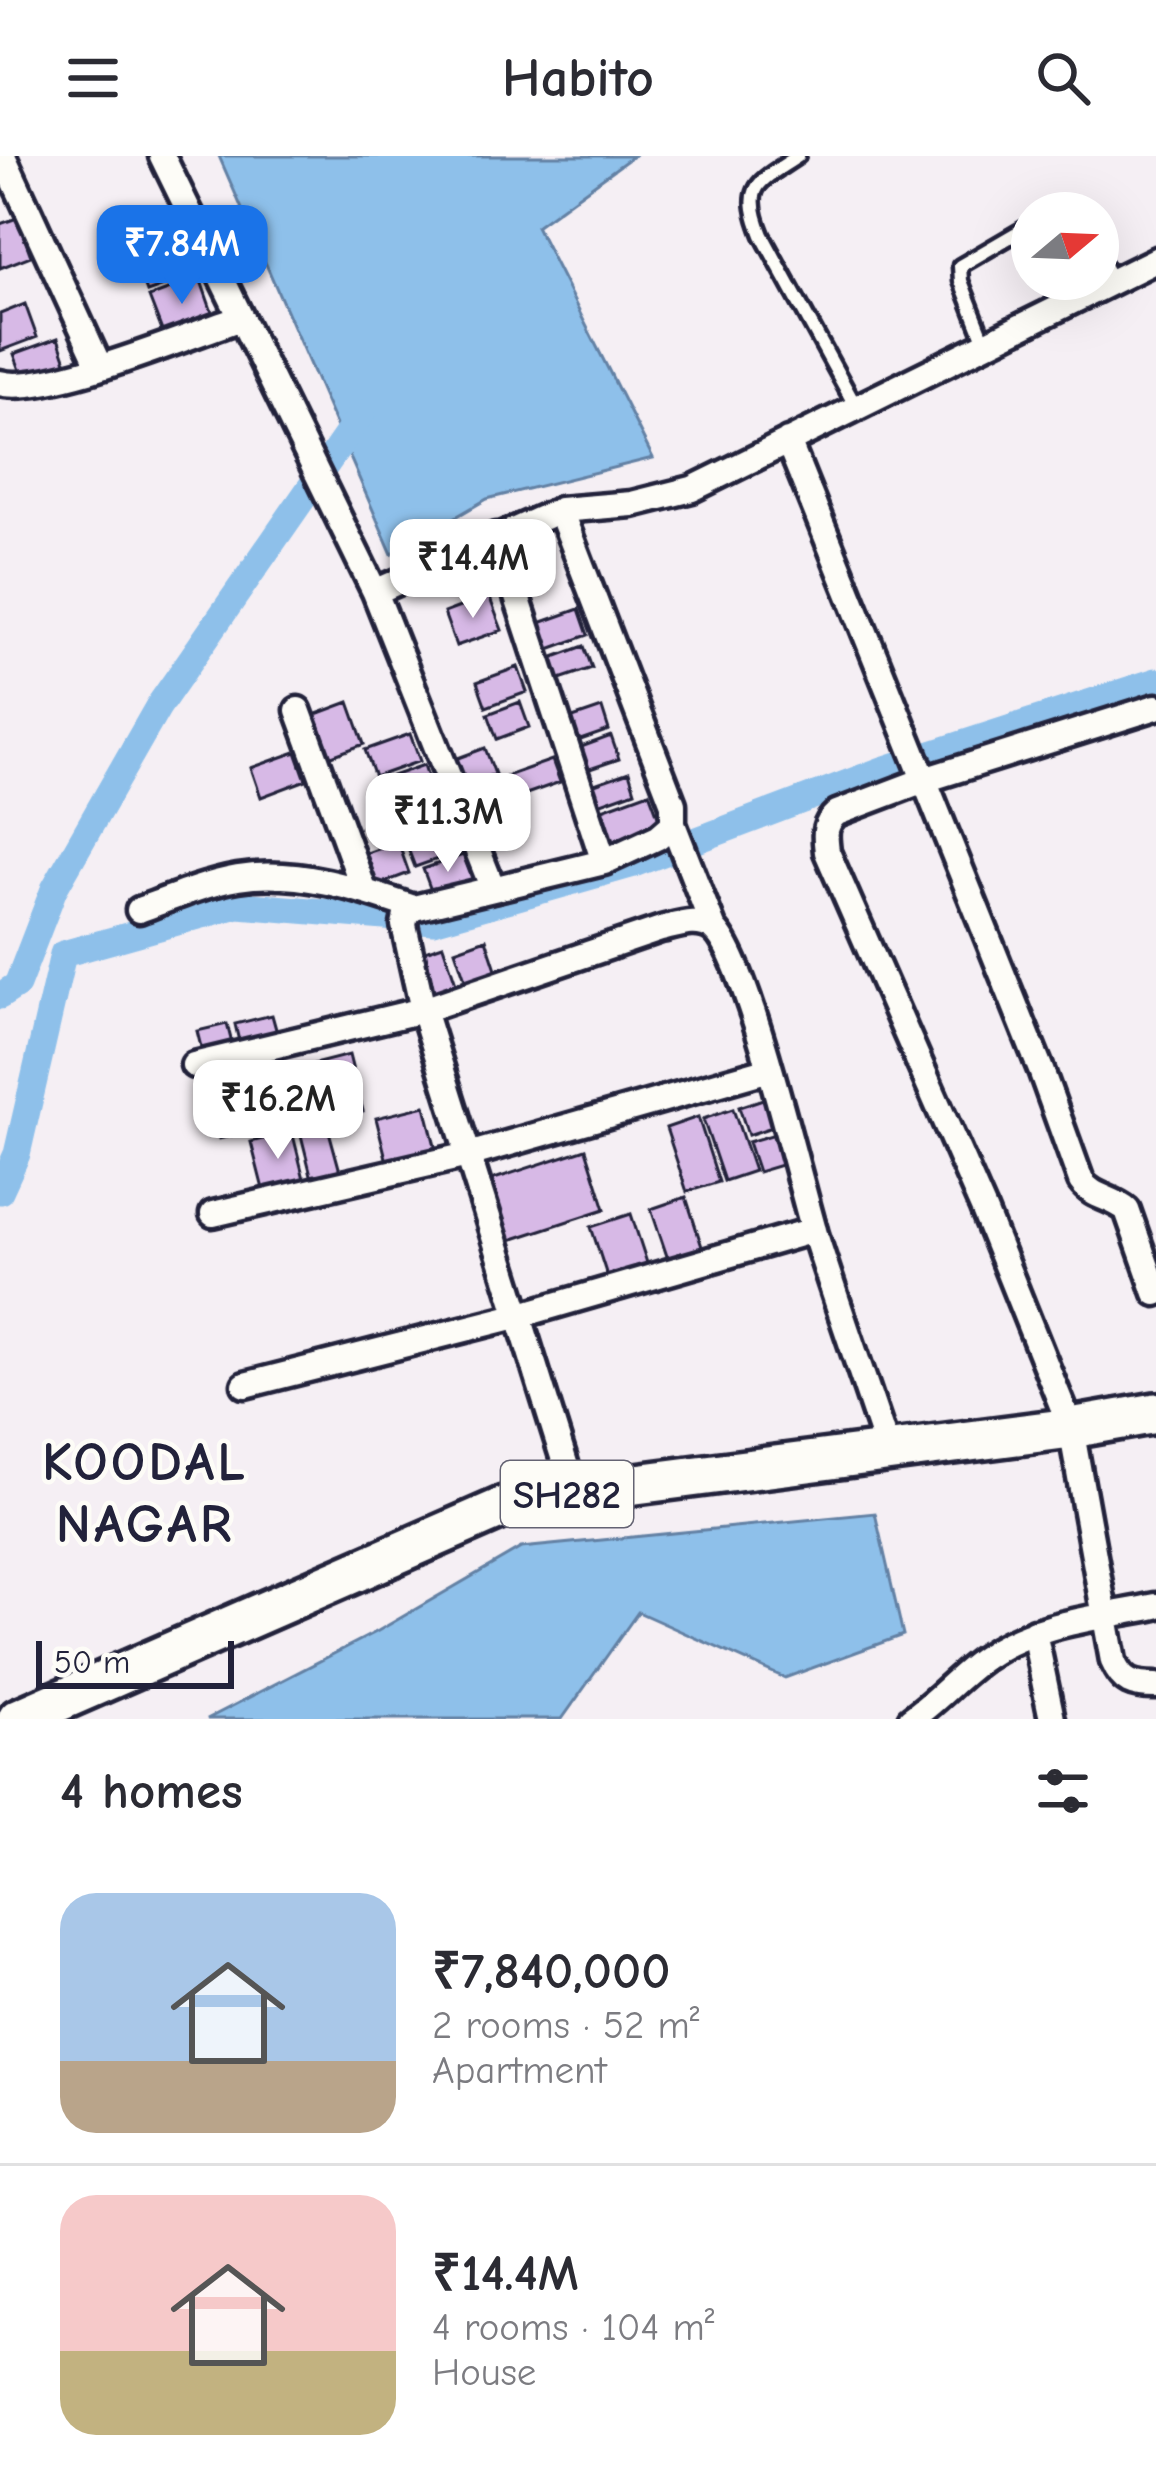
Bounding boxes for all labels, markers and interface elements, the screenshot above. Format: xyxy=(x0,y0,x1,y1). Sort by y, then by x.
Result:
icon: menu xyxy=(60,45,126,111)
icon: search xyxy=(1030,45,1096,111)
text: Habito xyxy=(502,47,654,110)
north arrow xyxy=(1011,192,1119,300)
map controls xyxy=(1011,192,1119,300)
pin: ₹7.84M xyxy=(84,205,280,307)
text: ₹7.84M xyxy=(124,221,240,266)
pin: ₹14.4M xyxy=(375,519,571,621)
text: ₹14.4M xyxy=(417,535,529,580)
pin: ₹11.3M xyxy=(350,773,546,875)
text: ₹11.3M xyxy=(393,789,503,834)
pin: ₹16.2M xyxy=(180,1060,376,1162)
text: ₹16.2M xyxy=(220,1076,336,1121)
district label: KOODAL NAGAR xyxy=(42,1431,248,1556)
road number: SH282 xyxy=(501,1461,633,1527)
scale bar xyxy=(36,1635,234,1688)
text: 50 m xyxy=(54,1643,130,1681)
icon: filters xyxy=(1030,1758,1096,1824)
text: 4 homes xyxy=(60,1762,243,1821)
icon: home xyxy=(156,1941,300,2085)
text: ₹7,840,000 xyxy=(432,1942,670,2001)
text: 2 rooms · 52 m² xyxy=(432,2003,699,2048)
text: Apartment xyxy=(432,2048,607,2093)
icon: home xyxy=(156,2243,300,2387)
text: ₹14.4M xyxy=(432,2244,579,2303)
text: 4 rooms · 104 m² xyxy=(432,2305,714,2350)
text: House xyxy=(432,2350,536,2395)

